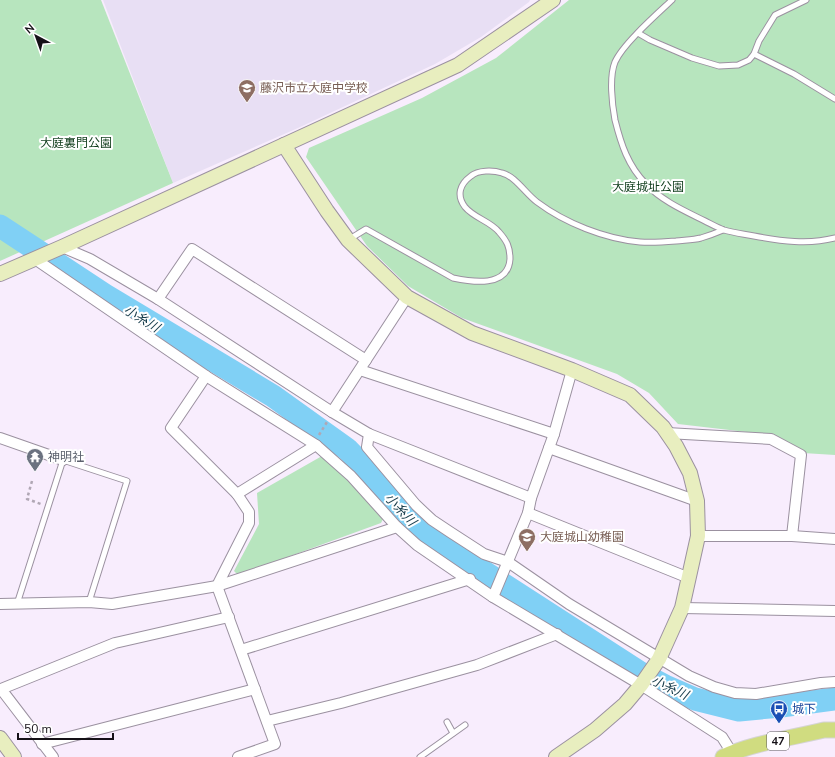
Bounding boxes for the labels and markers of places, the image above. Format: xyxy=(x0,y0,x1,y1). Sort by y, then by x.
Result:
school or university icon: 藤沢市立大庭中学校 xyxy=(237,78,257,103)
place label: 藤沢市立大庭中学校 xyxy=(260,80,368,96)
temple icon: 神明社 xyxy=(25,447,45,472)
place label: 神明社 xyxy=(48,449,84,465)
school or university icon: 大庭城山幼稚園 xyxy=(517,527,537,552)
place label: 大庭城山幼稚園 xyxy=(540,529,624,545)
bus stop icon: 城下 xyxy=(769,699,789,724)
place label: 城下 xyxy=(792,701,816,717)

